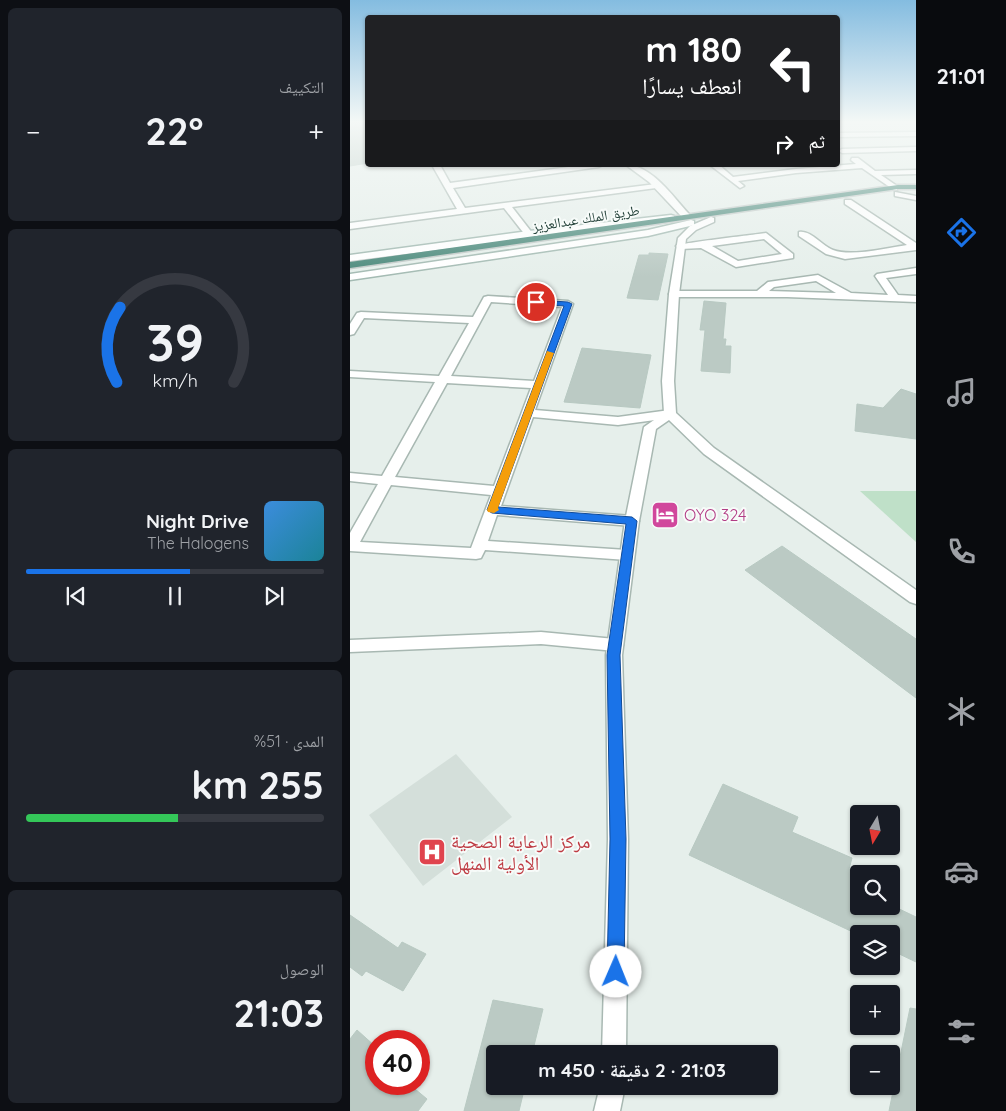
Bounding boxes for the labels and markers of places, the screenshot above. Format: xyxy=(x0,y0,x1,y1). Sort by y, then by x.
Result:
pin xyxy=(515,281,557,323)
hotel icon: OYO 324 xyxy=(650,500,680,530)
place label: OYO 324 xyxy=(684,505,746,525)
place label: مركز الرعاية الصحية الأولية المنهل xyxy=(451,829,590,875)
hospital icon: مركز الرعاية الصحية الأولية المنهل xyxy=(417,837,447,867)

